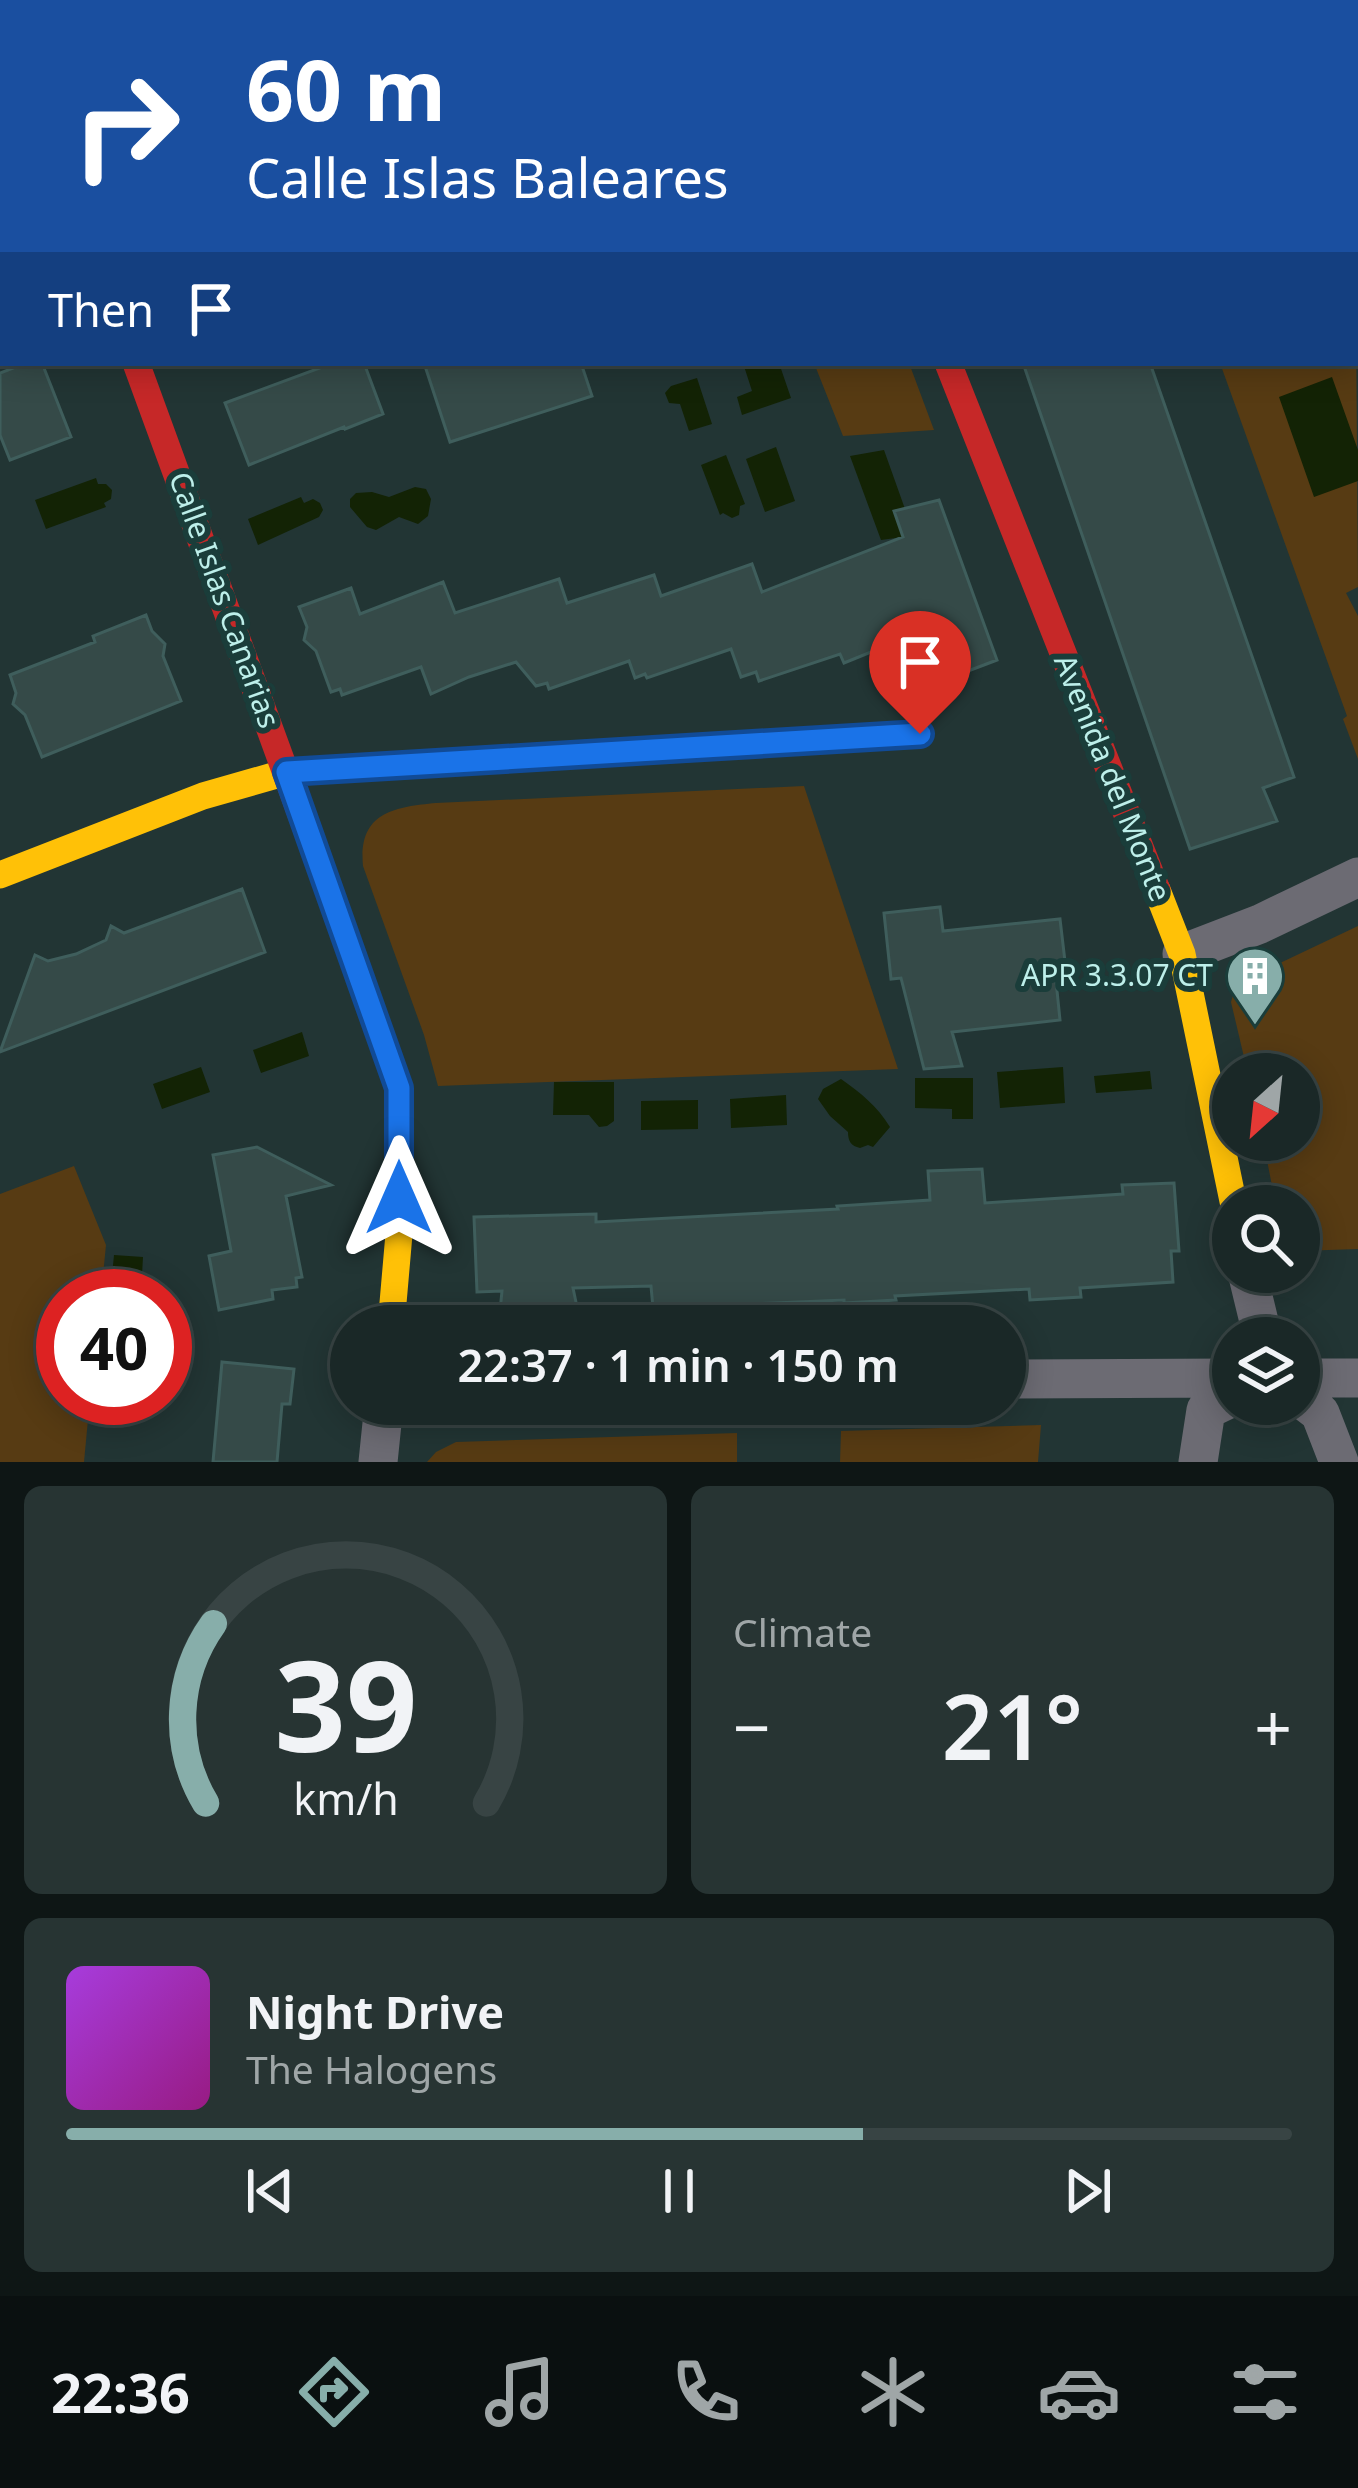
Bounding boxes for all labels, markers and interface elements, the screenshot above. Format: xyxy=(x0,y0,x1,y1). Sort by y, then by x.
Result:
text: 60 m xyxy=(246,31,446,146)
icon: right xyxy=(48,48,204,204)
text: Calle Islas Baleares xyxy=(246,140,729,214)
icon: arrive xyxy=(178,276,244,342)
text: Then xyxy=(48,279,154,340)
street label: Calle Islas Canarias xyxy=(160,466,291,733)
pin xyxy=(869,611,971,734)
icon: arrive xyxy=(887,629,953,695)
street label: Avenida del Monte xyxy=(1045,648,1182,907)
building icon: APR 3.3.07 CT xyxy=(1224,945,1286,1027)
place label: APR 3.3.07 CT xyxy=(1021,954,1213,995)
north arrow xyxy=(1212,1053,1320,1161)
map controls xyxy=(1212,1053,1320,1425)
position arrow xyxy=(336,1135,462,1261)
button: search xyxy=(1212,1185,1320,1293)
speed limit sign: 40 xyxy=(36,1269,192,1425)
button: layers xyxy=(1212,1317,1320,1425)
text: 22:37 · 1 min · 150 m xyxy=(457,1334,899,1395)
text: Climate xyxy=(733,1605,872,1658)
text: 39 xyxy=(274,1619,417,1789)
text: 21° xyxy=(942,1664,1083,1786)
text: − xyxy=(733,1681,771,1771)
text: + xyxy=(1254,1681,1292,1771)
text: km/h xyxy=(293,1769,398,1828)
text: Night Drive xyxy=(246,1981,504,2042)
text: The Halogens xyxy=(246,2042,497,2095)
icon: previous xyxy=(237,2158,303,2224)
icon: pause xyxy=(646,2158,712,2224)
icon: next xyxy=(1055,2158,1121,2224)
icon: directions xyxy=(292,2350,376,2434)
icon: music xyxy=(478,2350,562,2434)
icon: phone xyxy=(664,2350,748,2434)
icon: climate xyxy=(851,2350,935,2434)
icon: car xyxy=(1037,2350,1121,2434)
icon: filters xyxy=(1223,2350,1307,2434)
text: 22:36 xyxy=(51,2355,190,2429)

